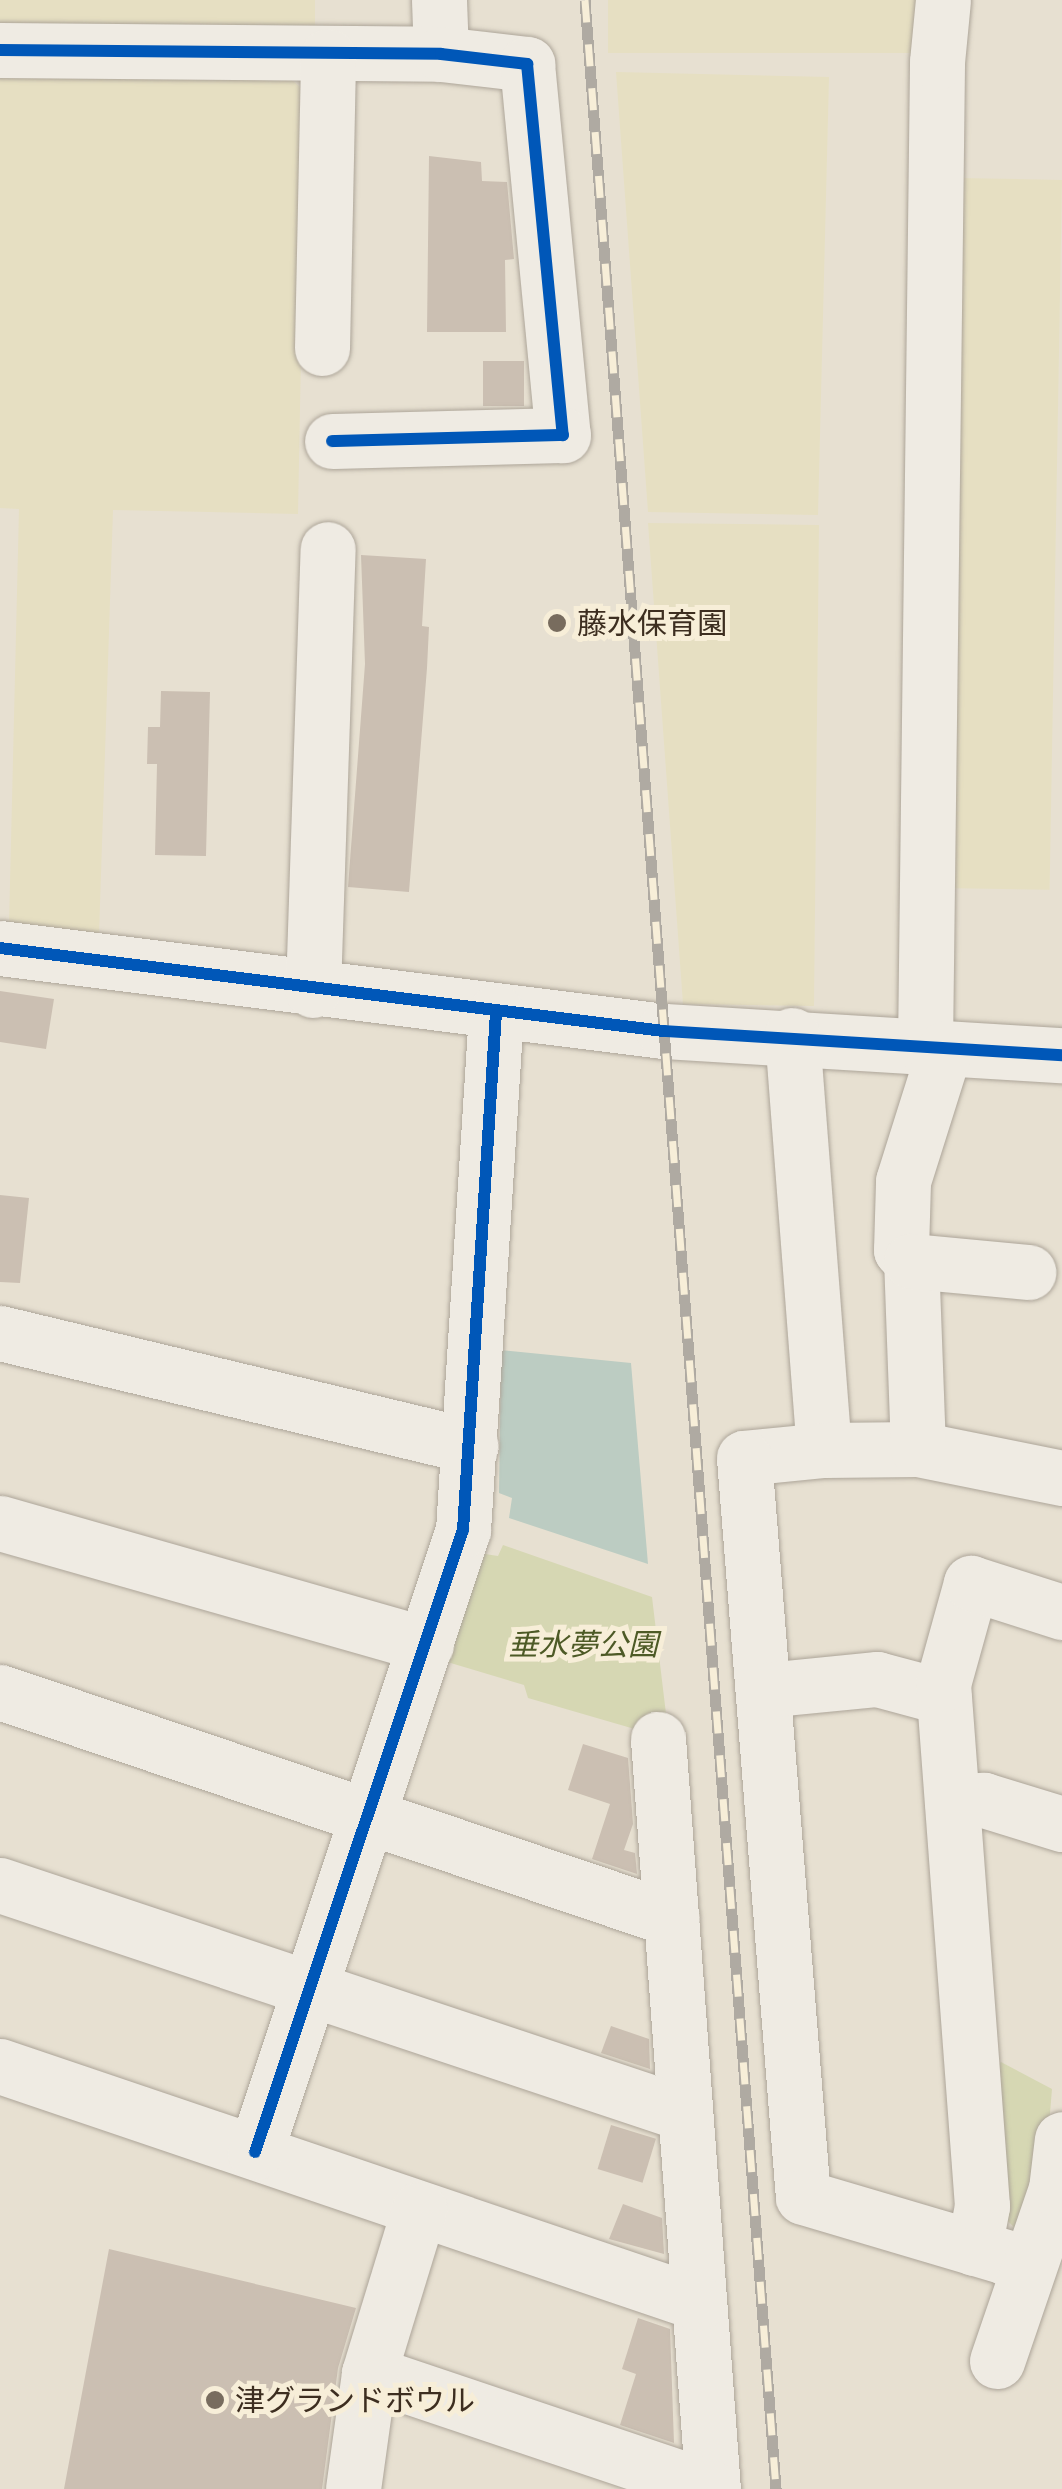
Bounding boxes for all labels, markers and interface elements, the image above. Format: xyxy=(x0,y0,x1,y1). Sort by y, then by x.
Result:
place label: 藤水保育園 xyxy=(577,605,727,641)
marker: 藤水保育園 xyxy=(546,612,568,634)
park label: 垂水夢公園 xyxy=(508,1626,658,1662)
place label: 津グランドボウル xyxy=(235,2382,475,2418)
marker: 津グランドボウル xyxy=(204,2389,226,2411)

